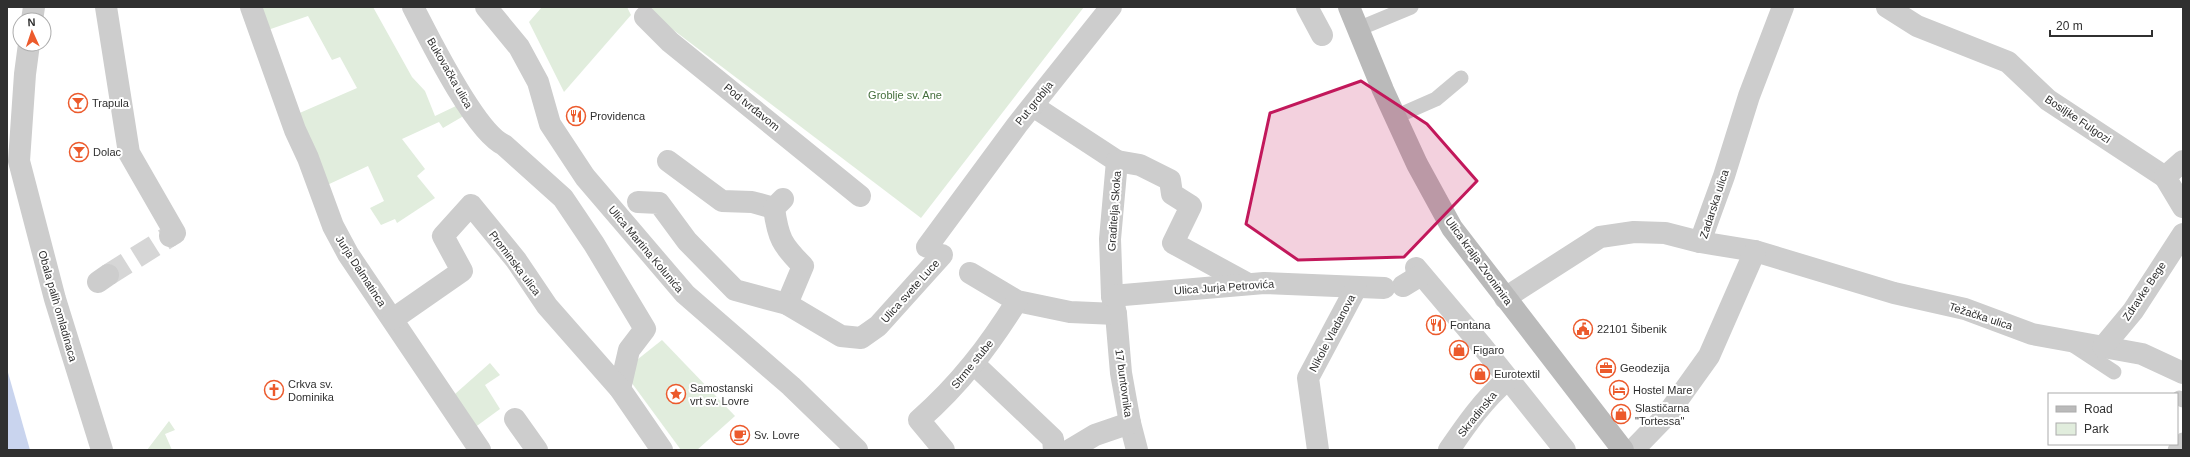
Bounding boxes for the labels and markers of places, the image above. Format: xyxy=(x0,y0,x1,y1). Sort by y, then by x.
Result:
bar icon: Trapula xyxy=(67,92,89,114)
place label: Trapula xyxy=(92,97,130,109)
restaurant icon: Providenca xyxy=(565,105,587,127)
place label: Providenca xyxy=(590,110,646,122)
bar icon: Dolac xyxy=(68,141,90,163)
place label: Dolac xyxy=(93,146,122,158)
restaurant icon: Fontana xyxy=(1425,314,1447,336)
public building icon: 22101 Šibenik xyxy=(1572,318,1594,340)
place label: Fontana xyxy=(1450,319,1491,331)
place label: 22101 Šibenik xyxy=(1597,323,1667,335)
shop icon: Figaro xyxy=(1448,339,1470,361)
place label: Figaro xyxy=(1473,344,1504,356)
office icon: Geodezija xyxy=(1595,357,1617,379)
place label: Geodezija xyxy=(1620,362,1670,374)
shop icon: Eurotextil xyxy=(1469,363,1491,385)
place label: Eurotextil xyxy=(1494,368,1540,380)
place label: Crkva sv. Dominika xyxy=(288,378,335,403)
church icon: Crkva sv. Dominika xyxy=(263,379,285,401)
hotel icon: Hostel Mare xyxy=(1608,379,1630,401)
place label: Samostanski vrt sv. Lovre xyxy=(690,382,753,407)
place icon: Samostanski vrt sv. Lovre xyxy=(665,383,687,405)
place label: Hostel Mare xyxy=(1633,384,1692,396)
place label: Slastičarna "Tortessa" xyxy=(1635,402,1690,427)
shop icon: Slastičarna "Tortessa" xyxy=(1610,403,1632,425)
cafe icon: Sv. Lovre xyxy=(729,424,751,446)
place label: Sv. Lovre xyxy=(754,429,800,441)

